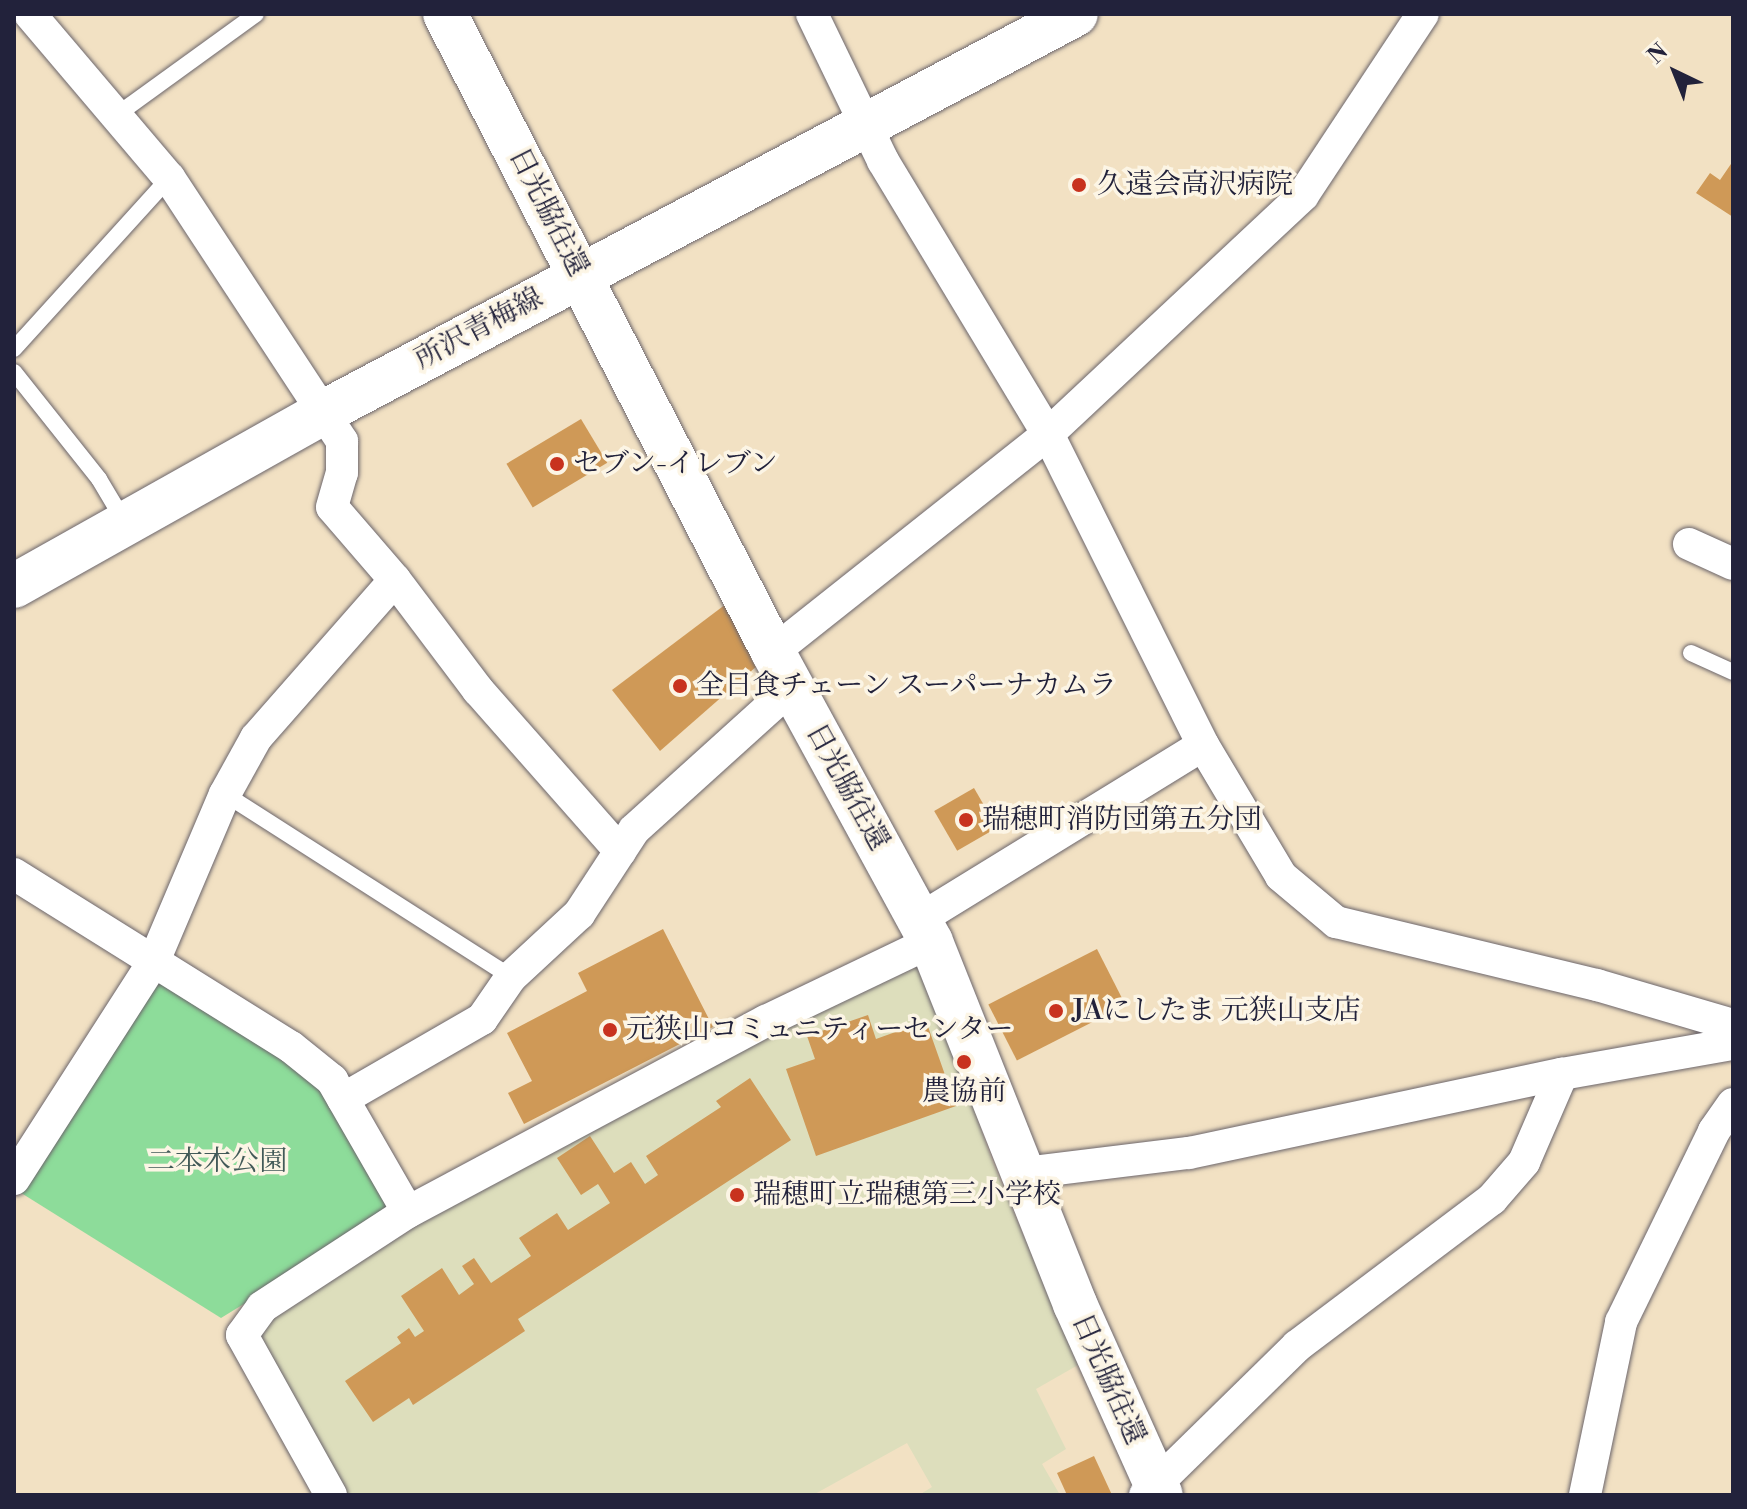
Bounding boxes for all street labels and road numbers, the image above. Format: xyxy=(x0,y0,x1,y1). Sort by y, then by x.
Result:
street label: 日光脇往還 xyxy=(501,142,595,282)
street label: 所沢青梅線 xyxy=(409,281,549,377)
street label: 日光脇往還 xyxy=(798,718,896,856)
street label: 日光脇往還 xyxy=(1064,1308,1152,1450)

